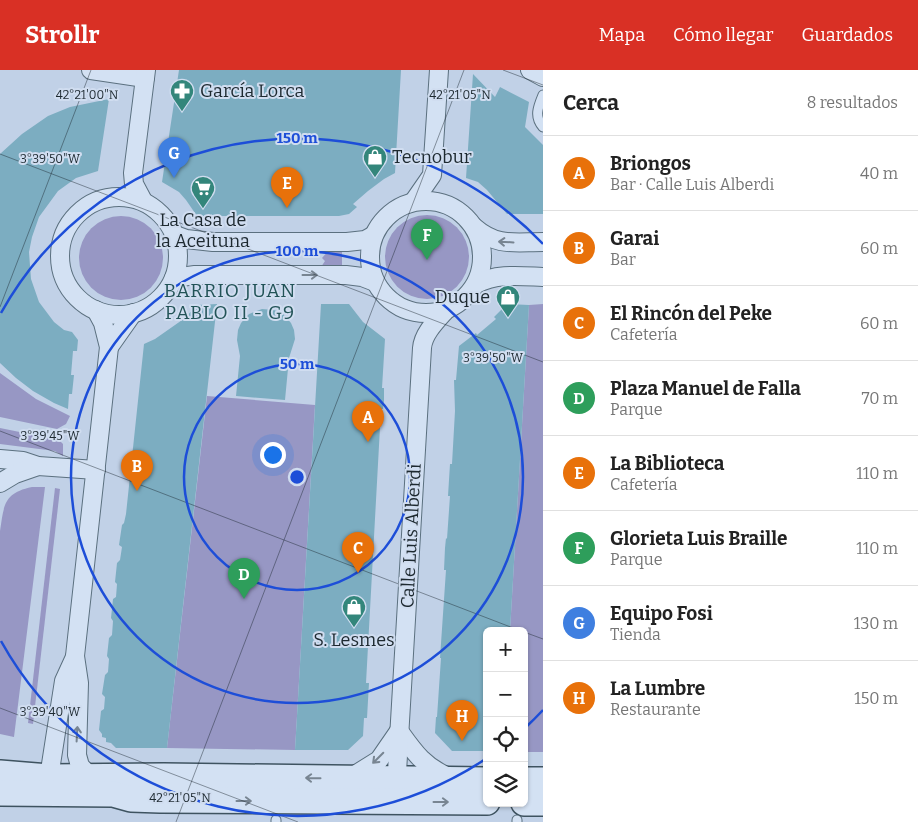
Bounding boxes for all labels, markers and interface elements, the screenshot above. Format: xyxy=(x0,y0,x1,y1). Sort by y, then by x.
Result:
text: Strollr xyxy=(25,21,100,49)
text: Mapa xyxy=(599,24,645,46)
text: Cómo llegar xyxy=(673,24,774,46)
text: Guardados xyxy=(802,24,893,46)
pharmacy icon: García Lorca xyxy=(169,78,195,112)
place label: García Lorca xyxy=(200,80,304,102)
text: 42°21'00"N xyxy=(56,88,119,102)
text: 42°21'05"N xyxy=(429,88,491,102)
text: Cerca xyxy=(563,90,619,116)
text: 8 resultados xyxy=(807,93,898,112)
text: 150 m xyxy=(276,129,318,147)
pin: G xyxy=(158,137,190,178)
shop icon: Tecnobur xyxy=(362,144,388,178)
place label: Tecnobur xyxy=(392,146,472,168)
text: 3°39'50"W xyxy=(20,152,81,166)
text: Briongos xyxy=(610,152,691,175)
text: A xyxy=(573,164,585,183)
text: 40 m xyxy=(860,164,898,183)
pin: E xyxy=(271,167,303,208)
supermarket icon: La Casa de la Aceituna xyxy=(190,175,216,209)
text: Bar · Calle Luis Alberdi xyxy=(610,175,774,194)
place label: La Casa de la Aceituna xyxy=(156,209,250,252)
pin: F xyxy=(411,219,443,260)
text: Garai xyxy=(610,227,659,250)
one-way arrow xyxy=(499,237,515,246)
text: B xyxy=(574,239,584,258)
text: 60 m xyxy=(860,239,898,258)
text: 100 m xyxy=(276,242,319,260)
text: Bar xyxy=(610,250,636,269)
one-way arrow xyxy=(302,270,318,280)
district label: BARRIO JUAN PABLO II - G9 xyxy=(164,279,296,324)
shop icon: Duque xyxy=(495,284,521,318)
place label: Duque xyxy=(435,286,490,308)
text: El Rincón del Peke xyxy=(610,302,772,325)
text: C xyxy=(574,314,584,333)
text: 60 m xyxy=(860,314,898,333)
text: Cafetería xyxy=(610,325,677,344)
text: 3°39'50"W xyxy=(463,351,524,365)
text: 50 m xyxy=(280,355,315,373)
text: Plaza Manuel de Falla xyxy=(610,377,801,400)
text: D xyxy=(573,389,585,408)
text: 70 m xyxy=(862,389,898,408)
text: Parque xyxy=(610,400,663,419)
pin: A xyxy=(352,401,384,442)
text: 3°39'45"W xyxy=(20,429,80,443)
your location xyxy=(260,442,286,468)
pin: B xyxy=(121,450,153,491)
text: La Biblioteca xyxy=(610,452,724,475)
street label: Calle Luis Alberdi xyxy=(396,463,426,609)
text: E xyxy=(574,464,584,483)
text: 110 m xyxy=(856,464,898,483)
centre of rings xyxy=(288,468,306,486)
text: Cafetería xyxy=(610,475,677,494)
text: Glorieta Luis Braille xyxy=(610,527,787,550)
pin: C xyxy=(342,532,374,573)
text: F xyxy=(575,539,584,558)
text: 110 m xyxy=(856,539,898,558)
text: Parque xyxy=(610,550,663,569)
pin: D xyxy=(228,558,260,599)
shop icon: S. Lesmes xyxy=(341,594,367,628)
text: Equipo Fosi xyxy=(610,602,713,625)
text: G xyxy=(573,614,585,633)
text: 130 m xyxy=(854,614,898,633)
text: Tienda xyxy=(610,625,661,644)
map controls xyxy=(483,627,528,807)
button: + xyxy=(483,627,528,672)
place label: S. Lesmes xyxy=(313,629,395,651)
button: − xyxy=(483,672,528,717)
text: La Lumbre xyxy=(610,677,705,700)
text: H xyxy=(573,689,585,708)
text: 150 m xyxy=(854,689,898,708)
pin: H xyxy=(446,700,478,741)
text: Restaurante xyxy=(610,700,701,719)
text: 3°39'40"W xyxy=(20,705,81,719)
button: locate xyxy=(483,717,528,762)
one-way arrow xyxy=(72,727,81,743)
one-way arrow xyxy=(372,752,384,765)
button: layers xyxy=(483,762,528,807)
one-way arrow xyxy=(306,773,322,782)
text: 42°21'05"N xyxy=(149,791,211,805)
one-way arrow xyxy=(236,796,252,806)
one-way arrow xyxy=(433,797,449,807)

